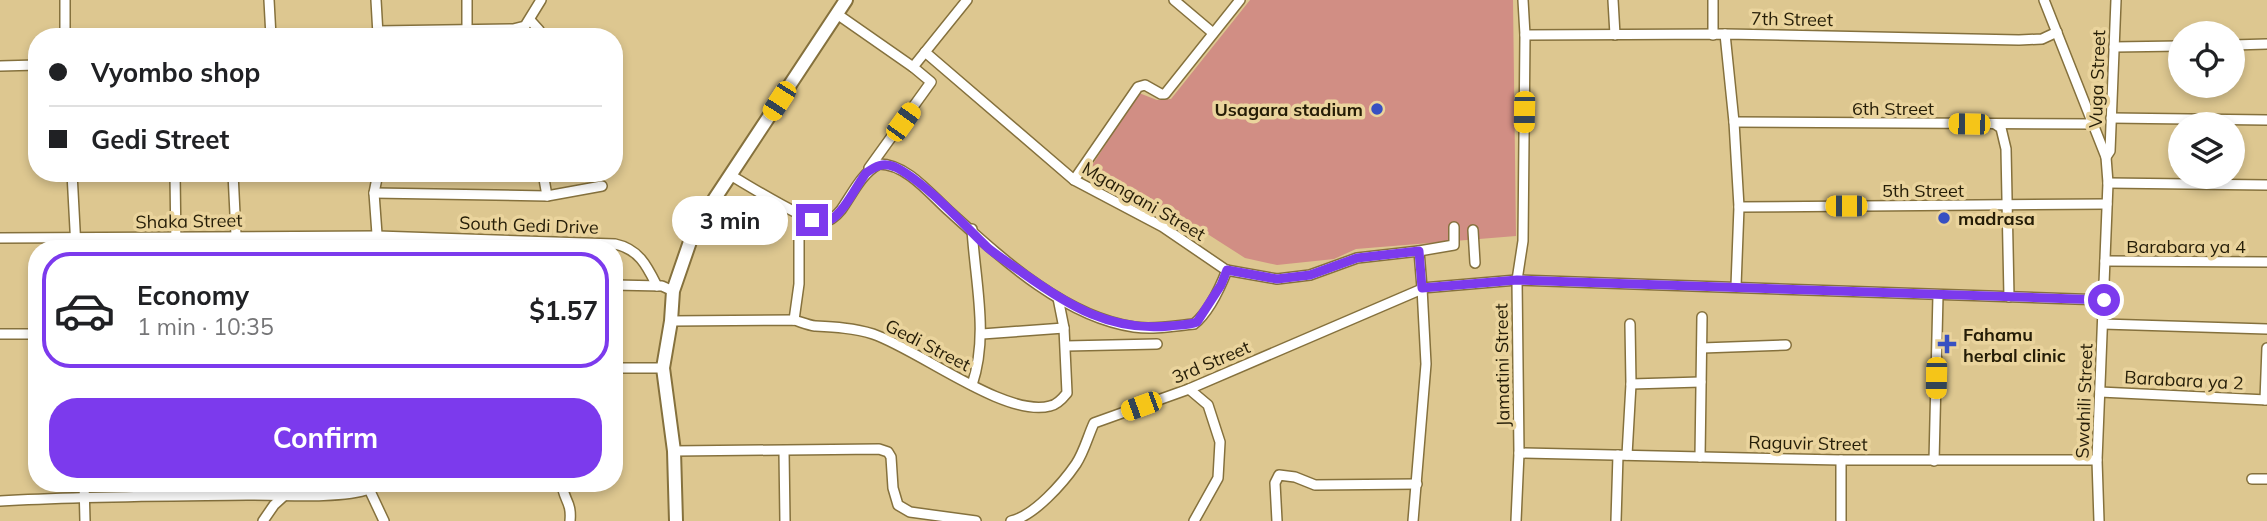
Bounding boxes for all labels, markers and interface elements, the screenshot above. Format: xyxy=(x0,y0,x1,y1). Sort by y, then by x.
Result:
street label: 7th Street xyxy=(1751,7,1833,31)
map controls xyxy=(2168,21,2245,189)
button: locate xyxy=(2168,21,2245,98)
street label: Vuga Street xyxy=(2084,30,2110,128)
text: Vyombo shop xyxy=(91,56,260,89)
car xyxy=(759,78,800,124)
car xyxy=(1514,91,1535,133)
street label: 6th Street xyxy=(1852,97,1934,120)
place label: Usagara stadium xyxy=(1214,98,1363,121)
car xyxy=(883,99,924,145)
marker: Usagara stadium xyxy=(1369,101,1385,117)
button: layers xyxy=(2168,112,2245,189)
car xyxy=(1948,113,1991,135)
text: Gedi Street xyxy=(91,123,229,156)
street label: Mgangani Street xyxy=(1078,156,1210,246)
street label: 5th Street xyxy=(1882,179,1964,202)
callout: 3 min xyxy=(672,196,788,244)
car xyxy=(1826,196,1868,217)
route end xyxy=(796,204,828,236)
text: 3 min xyxy=(700,206,760,235)
place label: madrasa xyxy=(1958,207,2035,230)
street label: Shaka Street xyxy=(135,209,243,233)
marker: madrasa xyxy=(1936,210,1952,226)
street label: South Gedi Drive xyxy=(459,211,599,239)
street label: Barabara ya 4 xyxy=(2126,235,2246,258)
icon: car xyxy=(53,279,116,342)
text: Economy xyxy=(137,279,249,312)
route start xyxy=(2088,284,2120,316)
text: $1.57 xyxy=(529,294,598,327)
street label: Jamatini Street xyxy=(1489,303,1515,427)
text: 1 min · 10:35 xyxy=(137,312,274,341)
street label: Gedi Street xyxy=(882,314,974,376)
place label: Fahamu herbal clinic xyxy=(1963,323,2066,367)
marker: Fahamu herbal clinic xyxy=(1937,334,1957,354)
street label: 3rd Street xyxy=(1169,335,1253,389)
street label: Swahili Street xyxy=(2070,343,2098,459)
car xyxy=(1926,357,1947,399)
street label: Barabara ya 2 xyxy=(2124,365,2244,395)
car xyxy=(1118,389,1165,423)
button: Confirm xyxy=(49,398,602,478)
street label: Raguvir Street xyxy=(1748,430,1868,456)

